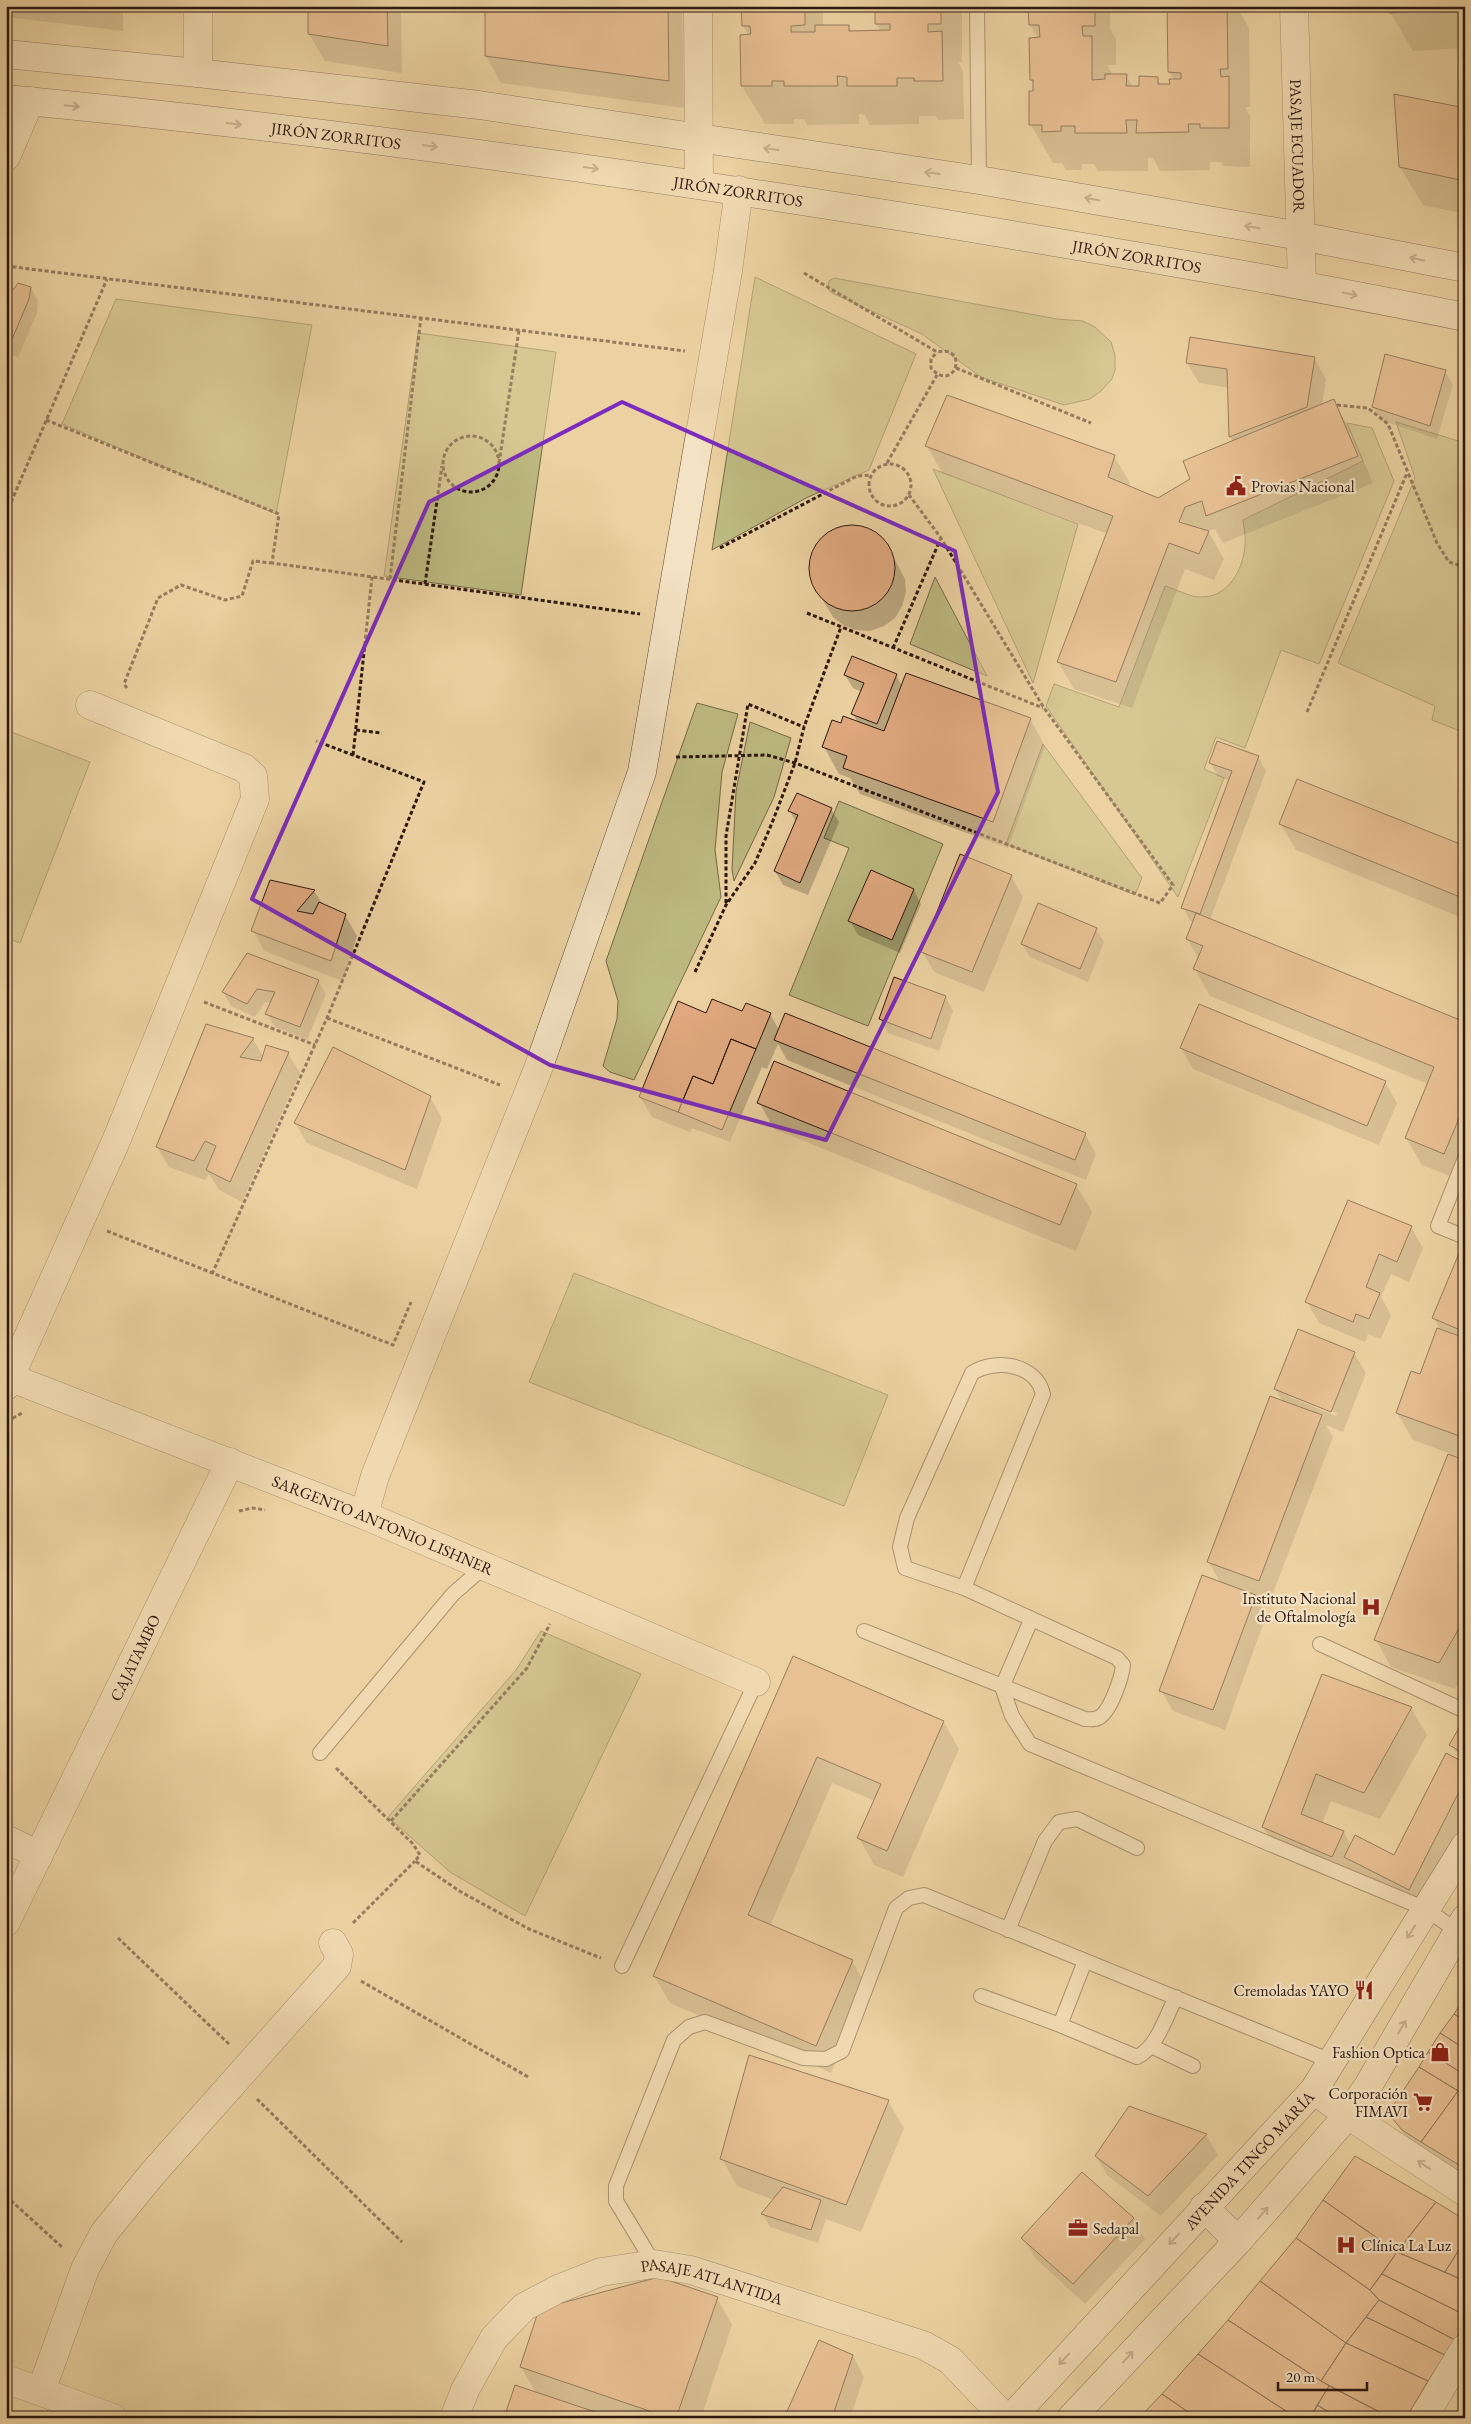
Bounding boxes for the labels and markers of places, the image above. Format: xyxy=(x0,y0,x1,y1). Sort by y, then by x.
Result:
public building icon: Provias Nacional xyxy=(1225,475,1247,497)
place label: Provias Nacional xyxy=(1251,476,1355,497)
place label: Instituto Nacional de Oftalmología xyxy=(1242,1588,1357,1627)
hospital icon: Instituto Nacional de Oftalmología xyxy=(1360,1596,1382,1618)
restaurant icon: Cremoladas YAYO xyxy=(1353,1979,1375,2001)
place label: Cremoladas YAYO xyxy=(1233,1980,1349,2001)
shop icon: Fashion Optica xyxy=(1429,2041,1451,2063)
place label: Fashion Optica xyxy=(1332,2042,1426,2063)
place label: Corporación FIMAVI xyxy=(1329,2083,1409,2122)
supermarket icon: Corporación FIMAVI xyxy=(1412,2091,1434,2113)
office icon: Sedapal xyxy=(1067,2217,1089,2239)
place label: Sedapal xyxy=(1093,2218,1139,2239)
hospital icon: Clínica La Luz xyxy=(1335,2234,1357,2256)
place label: Clínica La Luz xyxy=(1361,2235,1451,2256)

